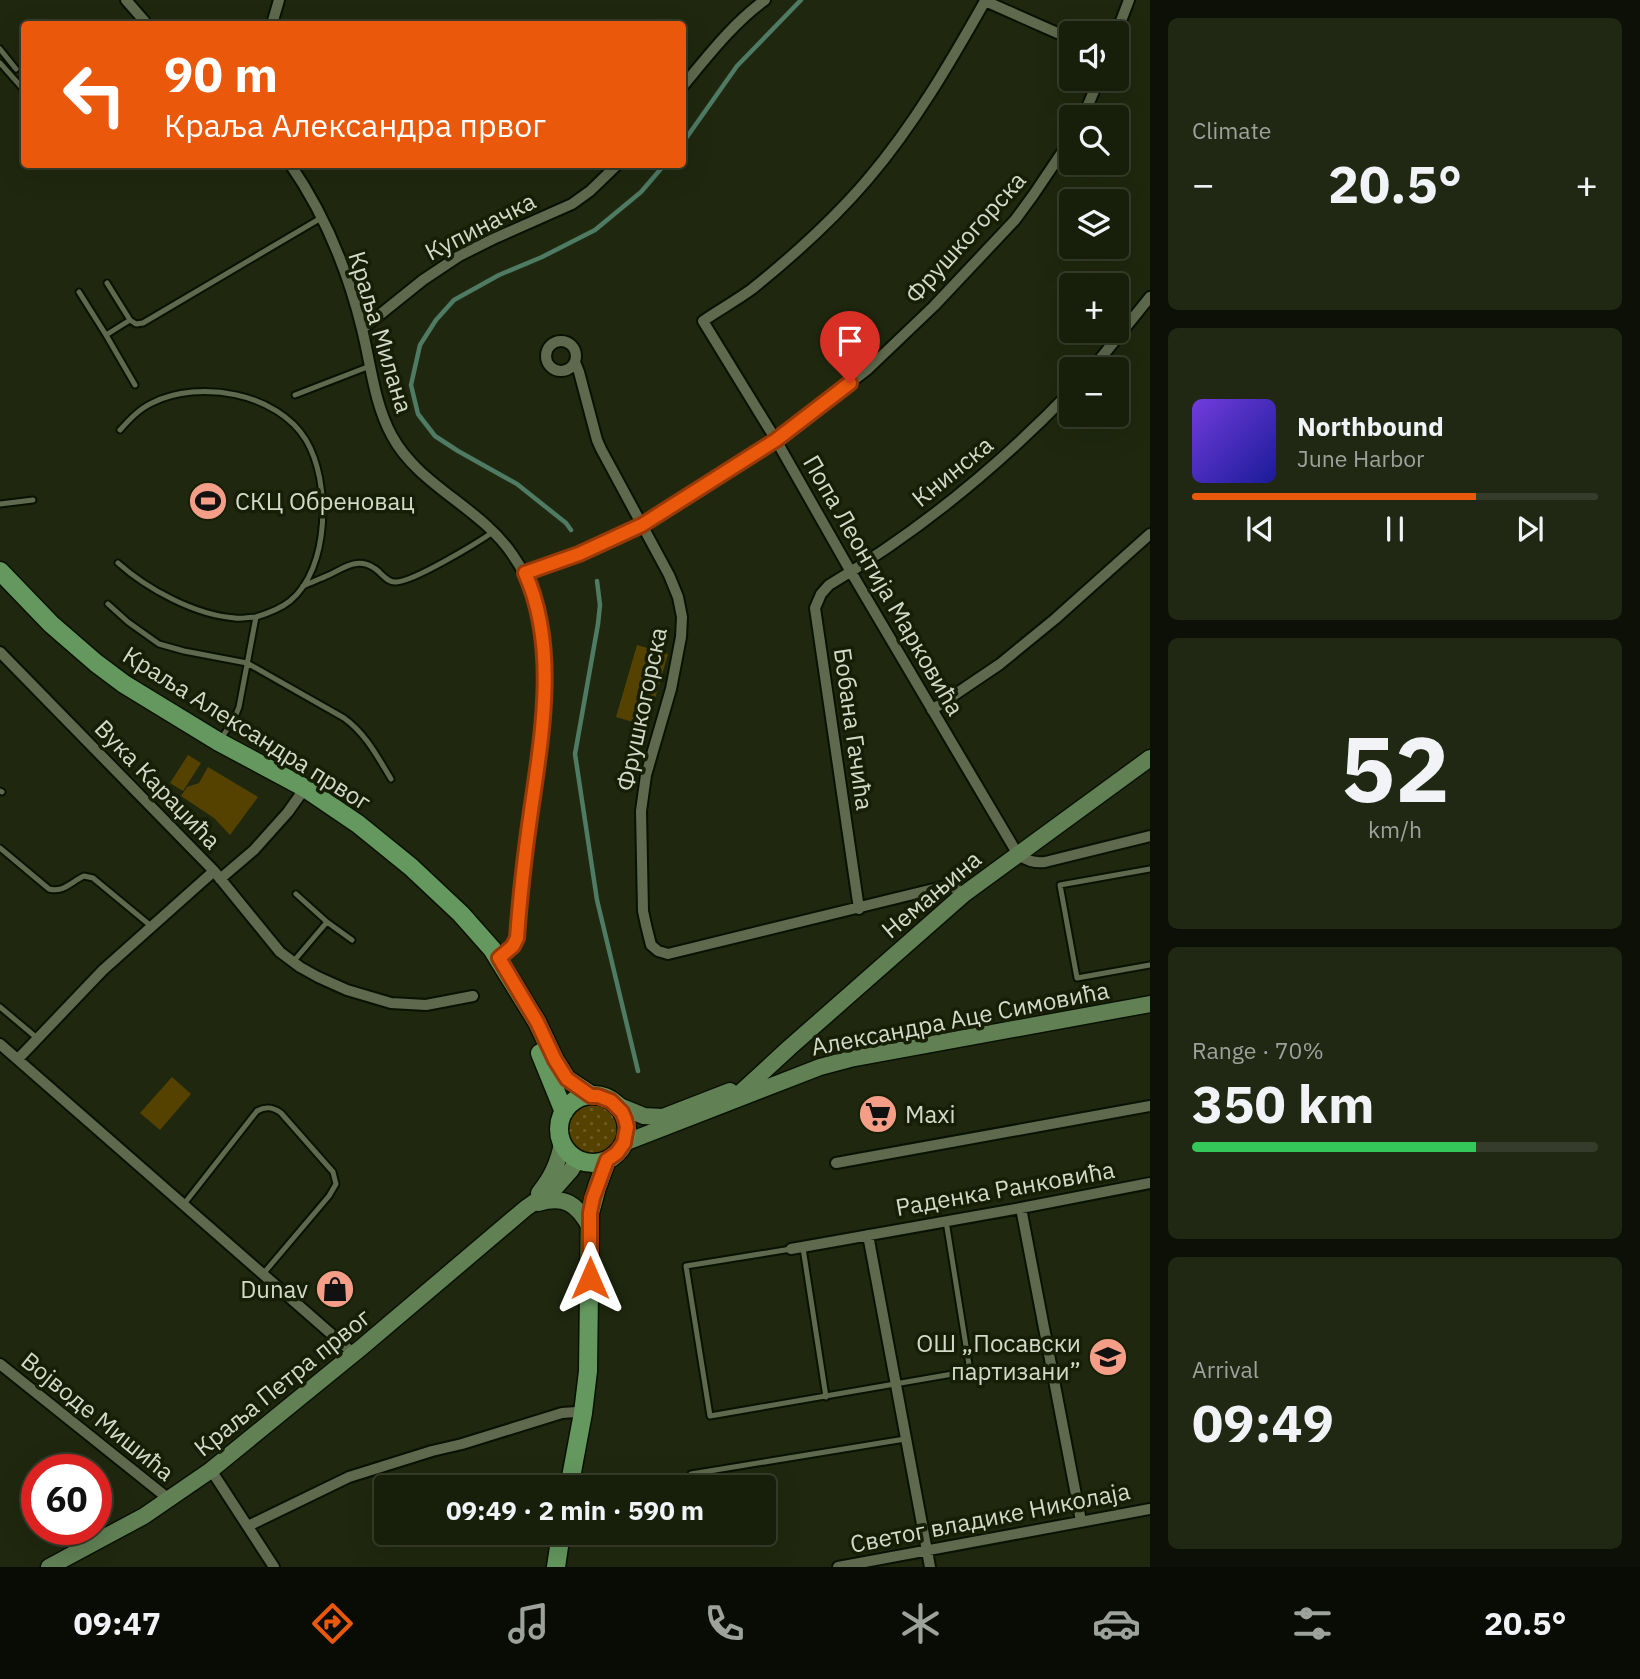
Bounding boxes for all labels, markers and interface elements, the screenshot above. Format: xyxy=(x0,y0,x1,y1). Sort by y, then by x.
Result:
map controls xyxy=(1059,21,1129,427)
button: sound xyxy=(1059,21,1129,91)
text: 90 m xyxy=(164,42,278,105)
icon: left xyxy=(49,49,140,140)
text: Краља Александра првог xyxy=(164,104,546,146)
button: search xyxy=(1059,105,1129,175)
text: Climate xyxy=(1192,115,1271,145)
text: 20.5° xyxy=(1328,150,1462,217)
text: − xyxy=(1192,159,1215,208)
text: + xyxy=(1575,159,1598,208)
street label: Фрушкогорска xyxy=(897,164,1033,310)
street label: Купиначка xyxy=(419,184,541,268)
button: layers xyxy=(1059,189,1129,259)
street label: Краља Милана xyxy=(341,247,421,417)
button: + xyxy=(1059,273,1129,343)
pin xyxy=(820,311,880,383)
icon: arrive xyxy=(831,322,869,360)
button: − xyxy=(1059,357,1129,427)
text: Northbound xyxy=(1297,409,1444,443)
street label: Книнска xyxy=(905,428,999,514)
text: June Harbor xyxy=(1297,443,1425,473)
street label: Попа Леонтија Марковића xyxy=(796,449,972,721)
sports icon: СКЦ Обреновац xyxy=(187,480,229,522)
place label: СКЦ Обреновац xyxy=(235,485,415,517)
icon: previous xyxy=(1241,510,1279,548)
icon: pause xyxy=(1376,510,1414,548)
icon: next xyxy=(1511,510,1549,548)
street label: Фрушкогорска xyxy=(608,624,674,794)
street label: Краља Александра првог xyxy=(117,638,377,818)
street label: Бобана Гачића xyxy=(827,646,881,812)
text: 52 xyxy=(1340,709,1450,827)
street label: Вука Караџића xyxy=(88,712,228,856)
text: km/h xyxy=(1368,814,1422,844)
street label: Немањина xyxy=(874,843,988,945)
street label: Александра Аце Симовића xyxy=(808,973,1112,1063)
text: Range · 70% xyxy=(1192,1035,1324,1065)
text: 350 km xyxy=(1192,1070,1374,1137)
supermarket icon: Maxi xyxy=(857,1093,899,1135)
place label: Maxi xyxy=(905,1098,955,1130)
street label: Раденка Ранковића xyxy=(893,1153,1117,1223)
position arrow xyxy=(553,1241,627,1315)
shop icon: Dunav xyxy=(314,1268,356,1310)
place label: Dunav xyxy=(240,1273,308,1305)
street label: Краља Петра првог xyxy=(187,1301,377,1463)
place label: ОШ „Посавски партизани” xyxy=(916,1327,1081,1387)
school or university icon: ОШ „Посавски партизани” xyxy=(1087,1336,1129,1378)
street label: Војводе Мишића xyxy=(15,1344,181,1488)
text: Arrival xyxy=(1192,1354,1259,1384)
text: 09:49 xyxy=(1192,1389,1334,1456)
speed limit sign: 60 xyxy=(21,1454,112,1545)
street label: Светог владике Николаја xyxy=(847,1474,1133,1560)
text: 09:49 · 2 min · 590 m xyxy=(446,1493,704,1527)
icon: directions xyxy=(308,1599,357,1648)
icon: music xyxy=(504,1599,553,1648)
icon: phone xyxy=(700,1599,749,1648)
icon: climate xyxy=(896,1599,945,1648)
icon: car xyxy=(1092,1599,1141,1648)
icon: filters xyxy=(1288,1599,1337,1648)
text: 09:47 xyxy=(74,1602,161,1644)
text: 20.5° xyxy=(1484,1602,1566,1644)

